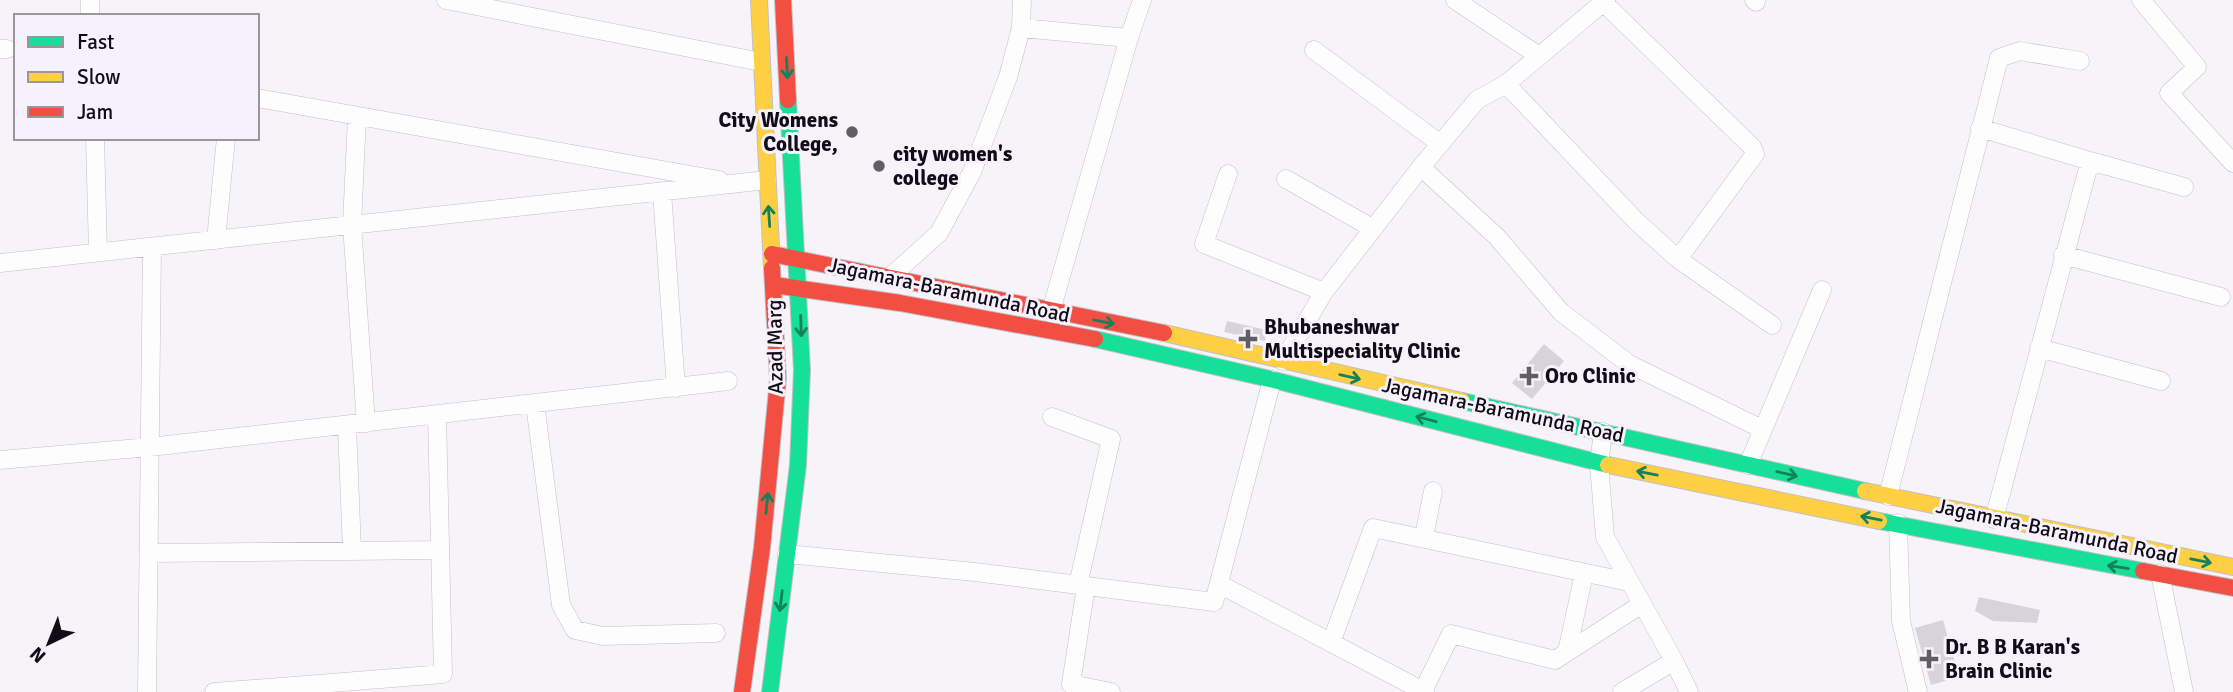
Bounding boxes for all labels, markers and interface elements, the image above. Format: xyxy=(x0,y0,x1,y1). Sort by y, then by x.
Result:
legend xyxy=(14,14,259,140)
text: Fast xyxy=(77,29,114,55)
one-way arrow xyxy=(780,56,793,79)
text: Slow xyxy=(77,64,121,90)
text: Jam xyxy=(77,99,113,125)
place label: City Womens College, xyxy=(719,107,838,157)
marker: City Womens College, xyxy=(844,124,860,140)
place label: city women's college xyxy=(893,141,1012,191)
marker: city women's college xyxy=(871,158,887,174)
one-way arrow xyxy=(763,205,776,228)
street label: Jagamara-Baramunda Road xyxy=(826,252,1072,328)
street label: Azad Marg xyxy=(761,299,789,395)
one-way arrow xyxy=(794,314,807,337)
place label: Bhubaneshwar Multispeciality Clinic xyxy=(1264,314,1460,364)
one-way arrow xyxy=(1092,315,1115,329)
marker: Bhubaneshwar Multispeciality Clinic xyxy=(1238,329,1258,349)
place label: Oro Clinic xyxy=(1545,363,1636,389)
marker: Oro Clinic xyxy=(1519,366,1539,386)
one-way arrow xyxy=(1338,370,1361,384)
street label: Jagamara-Baramunda Road xyxy=(1380,372,1626,448)
one-way arrow xyxy=(1416,412,1438,425)
one-way arrow xyxy=(1636,466,1659,480)
one-way arrow xyxy=(1775,467,1798,481)
one-way arrow xyxy=(761,492,774,515)
street label: Jagamara-Baramunda Road xyxy=(1934,493,2180,569)
one-way arrow xyxy=(1860,510,1883,524)
one-way arrow xyxy=(2189,555,2212,568)
one-way arrow xyxy=(2107,560,2130,573)
one-way arrow xyxy=(774,590,787,612)
north arrow xyxy=(14,608,84,678)
place label: Dr. B B Karan's Brain Clinic xyxy=(1945,634,2080,684)
text: N xyxy=(25,641,51,668)
marker: Dr. B B Karan's Brain Clinic xyxy=(1919,649,1939,669)

